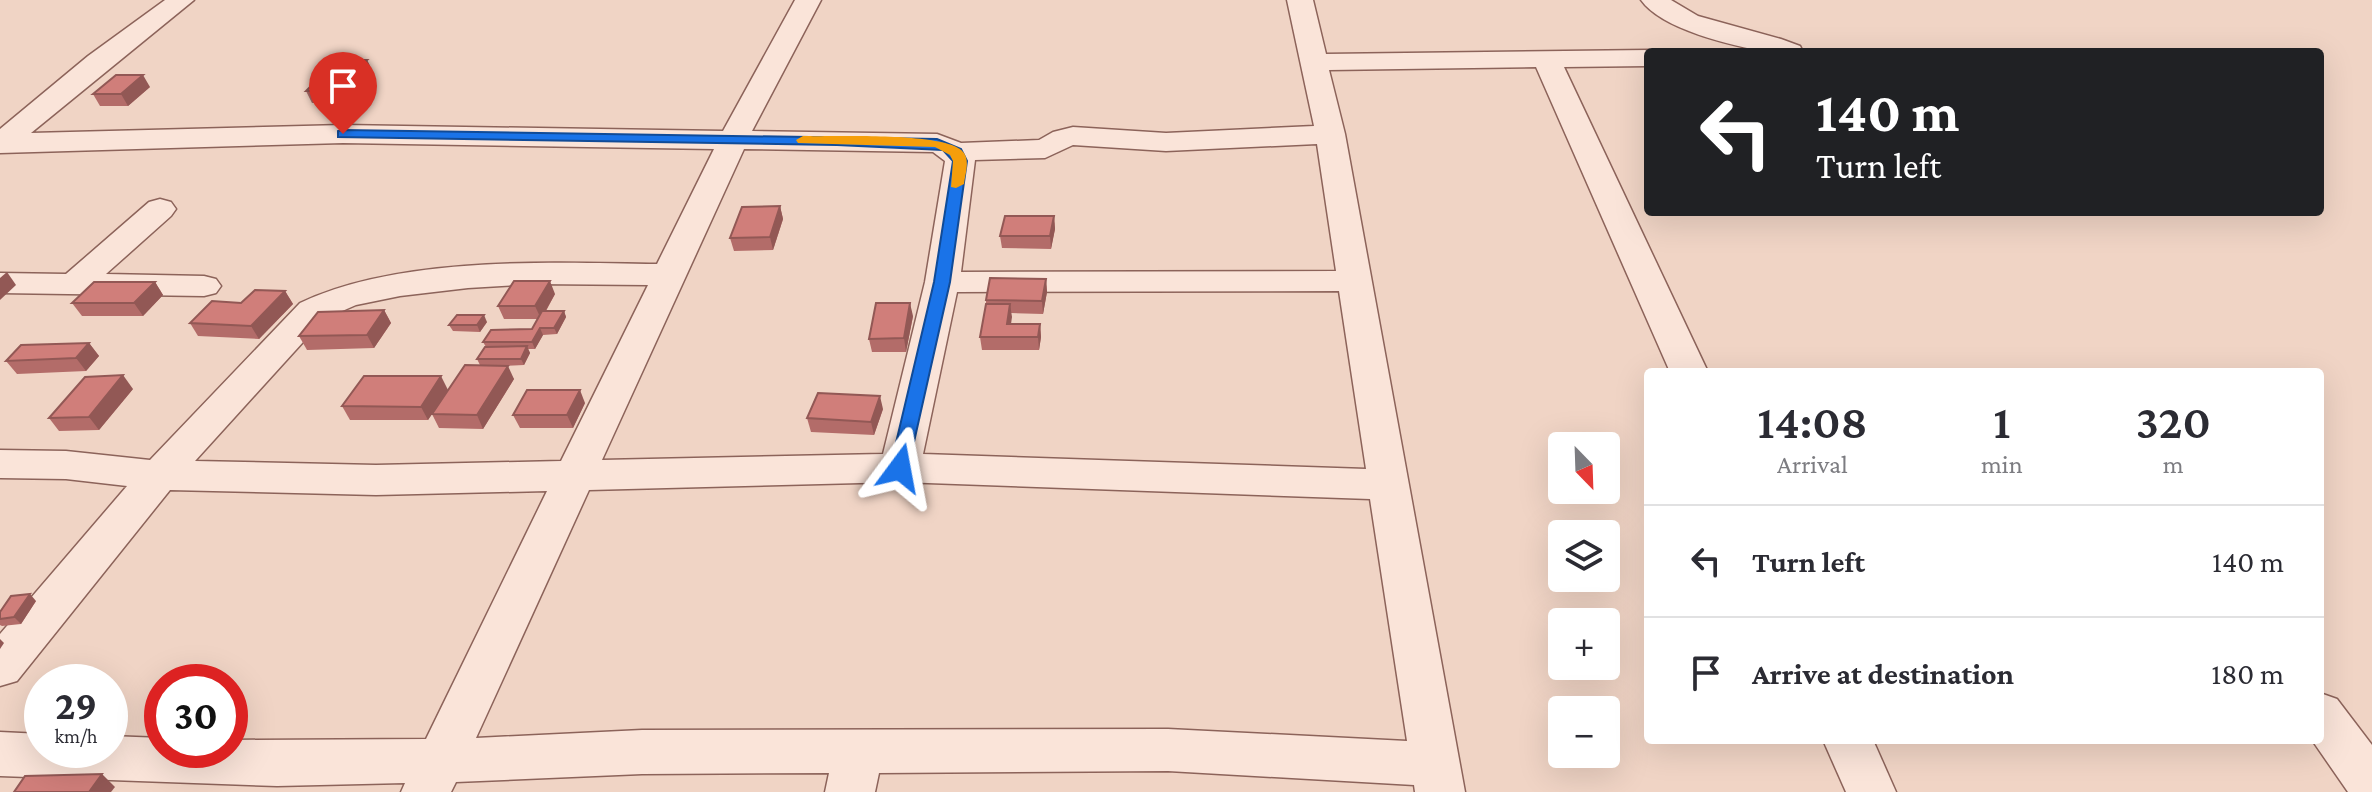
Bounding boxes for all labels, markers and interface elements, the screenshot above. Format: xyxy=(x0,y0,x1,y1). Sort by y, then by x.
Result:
pin xyxy=(309,52,377,134)
icon: arrive xyxy=(321,64,365,108)
icon: left xyxy=(1684,80,1788,184)
text: 140 m xyxy=(1816,81,1959,143)
text: Turn left xyxy=(1816,146,1941,186)
text: 14:08 xyxy=(1757,395,1868,448)
text: 1 xyxy=(1993,395,2010,448)
text: 320 xyxy=(2136,395,2211,448)
position arrow xyxy=(858,426,942,510)
north arrow xyxy=(1548,432,1620,504)
map controls xyxy=(1548,432,1620,768)
text: Arrival xyxy=(1777,450,1848,479)
text: min xyxy=(1981,450,2023,479)
text: m xyxy=(2163,450,2184,479)
button: layers xyxy=(1548,520,1620,592)
icon: left xyxy=(1684,539,1728,583)
text: Turn left xyxy=(1752,545,1865,578)
text: 140 m xyxy=(2212,545,2284,578)
button: + xyxy=(1548,608,1620,680)
icon: arrive xyxy=(1684,651,1728,695)
text: Arrive at destination xyxy=(1752,657,2014,690)
text: 180 m xyxy=(2211,657,2284,690)
speed limit sign: 30 xyxy=(144,664,248,768)
text: 29 xyxy=(55,683,97,728)
button: − xyxy=(1548,696,1620,768)
text: km/h xyxy=(54,725,98,747)

